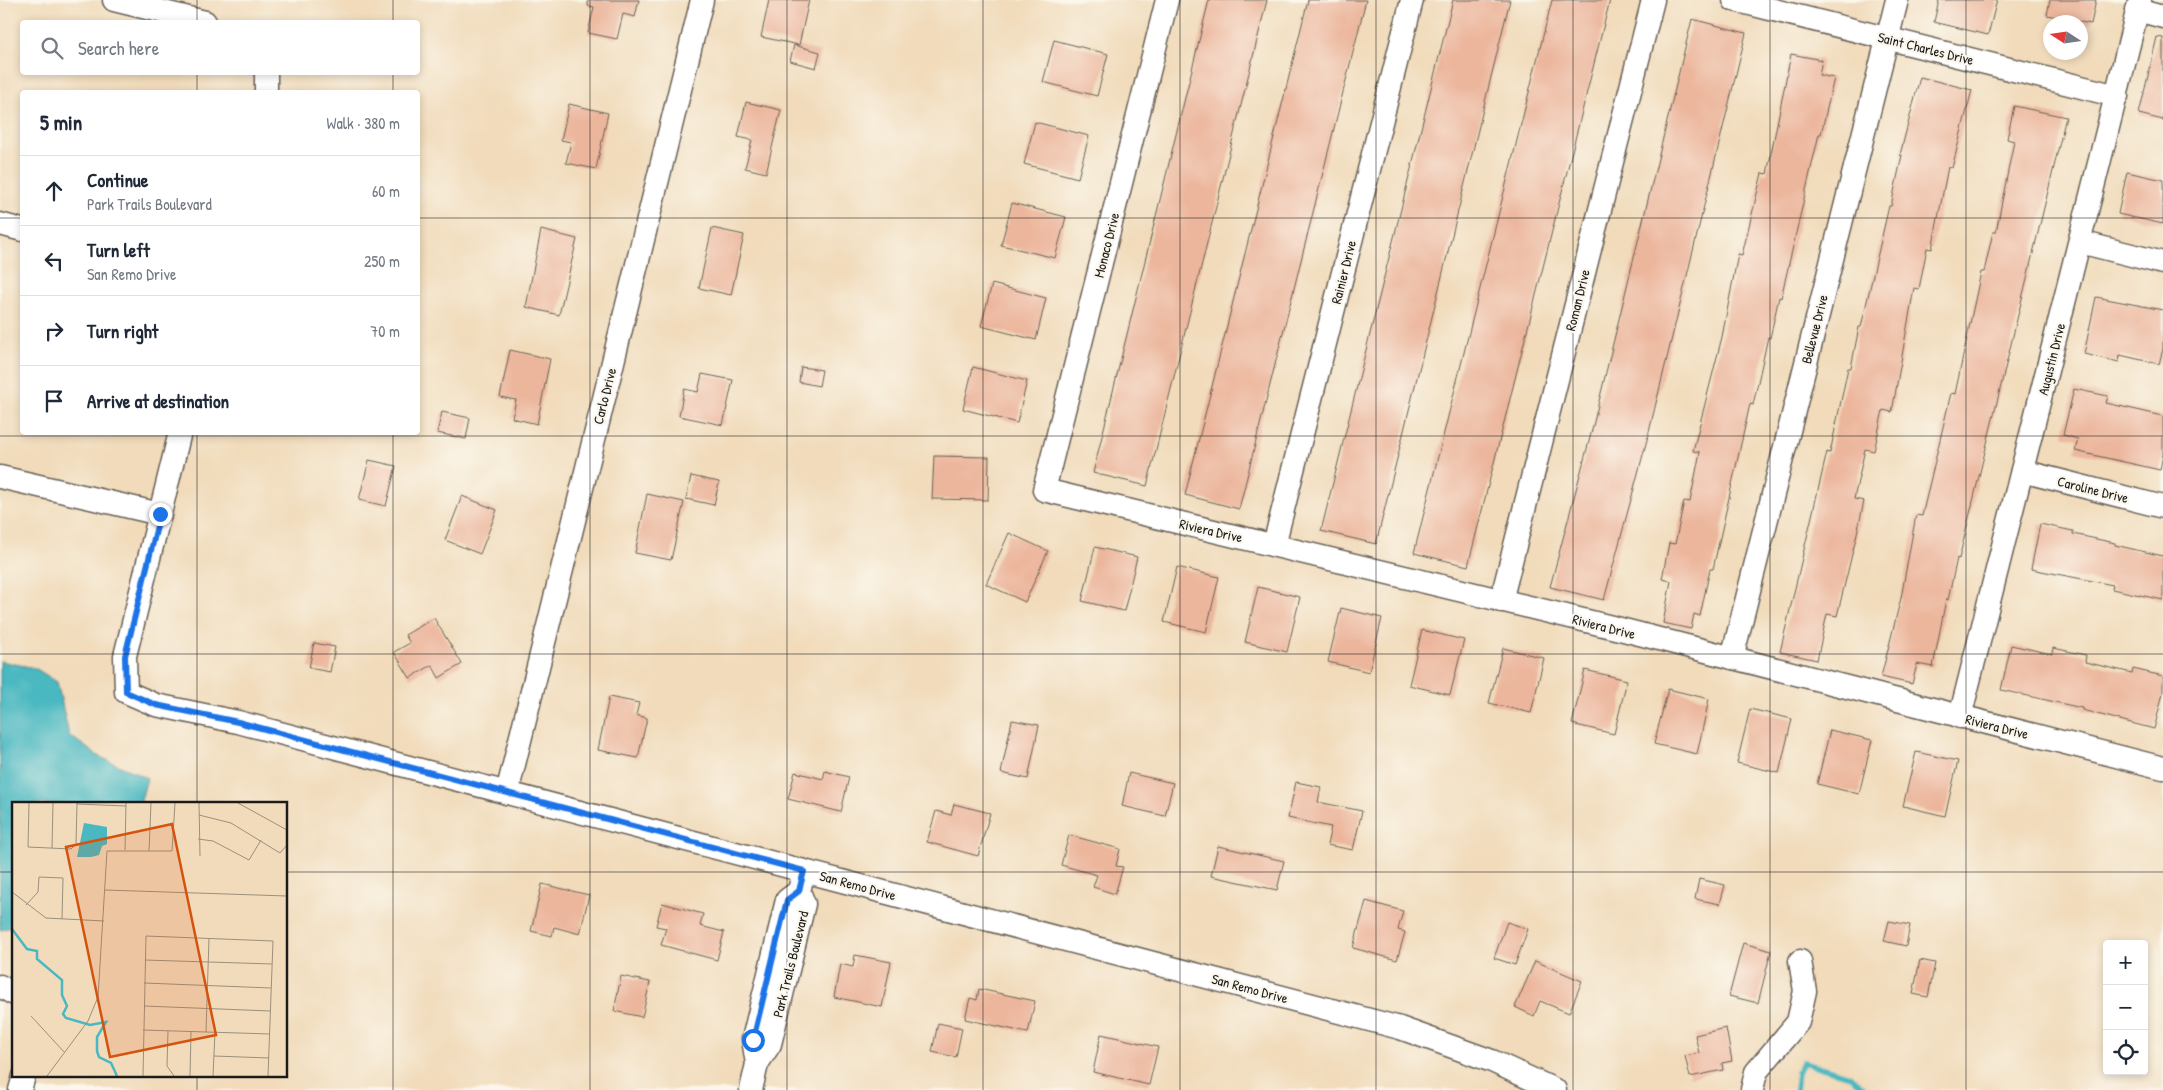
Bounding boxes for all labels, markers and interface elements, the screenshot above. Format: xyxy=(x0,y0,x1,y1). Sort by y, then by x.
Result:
north arrow xyxy=(2043,15,2088,60)
search box xyxy=(20,20,420,75)
street label: Saint Charles Drive xyxy=(1876,27,1976,69)
icon: search xyxy=(38,34,66,62)
text: Search here xyxy=(78,35,159,61)
text: 5 min xyxy=(40,108,82,137)
text: Walk · 380 m xyxy=(327,112,400,134)
text: Continue xyxy=(87,167,148,193)
icon: ahead xyxy=(40,177,68,205)
text: 60 m xyxy=(372,180,400,202)
text: Park Trails Boulevard xyxy=(87,193,212,215)
street label: Monaco Drive xyxy=(1089,210,1123,280)
text: Turn left xyxy=(87,237,150,263)
street label: Rainier Drive xyxy=(1326,238,1360,306)
icon: left xyxy=(40,247,68,275)
text: 250 m xyxy=(364,250,400,272)
text: San Remo Drive xyxy=(87,263,176,285)
street label: Roman Drive xyxy=(1560,267,1594,333)
street label: Bellevue Drive xyxy=(1796,292,1832,366)
icon: right xyxy=(40,317,68,345)
text: Turn right xyxy=(87,318,158,344)
text: 70 m xyxy=(370,320,400,342)
street label: Augustin Drive xyxy=(2033,321,2070,397)
street label: Carlo Drive xyxy=(588,365,620,426)
icon: arrive xyxy=(40,387,68,415)
text: Arrive at destination xyxy=(87,388,229,414)
street label: Caroline Drive xyxy=(2056,471,2131,507)
route end xyxy=(149,503,172,526)
street label: Riviera Drive xyxy=(1178,514,1245,547)
street label: Riviera Drive xyxy=(1571,609,1638,643)
street label: Riviera Drive xyxy=(1964,709,2031,743)
inset map xyxy=(12,802,288,1078)
street label: San Remo Drive xyxy=(818,866,899,904)
street label: Park Trails Boulevard xyxy=(768,908,813,1019)
map controls xyxy=(2103,940,2148,1075)
button: + xyxy=(2103,940,2148,985)
street label: San Remo Drive xyxy=(1210,969,1291,1007)
button: − xyxy=(2103,985,2148,1030)
route start xyxy=(742,1029,765,1052)
button: locate xyxy=(2103,1030,2148,1075)

